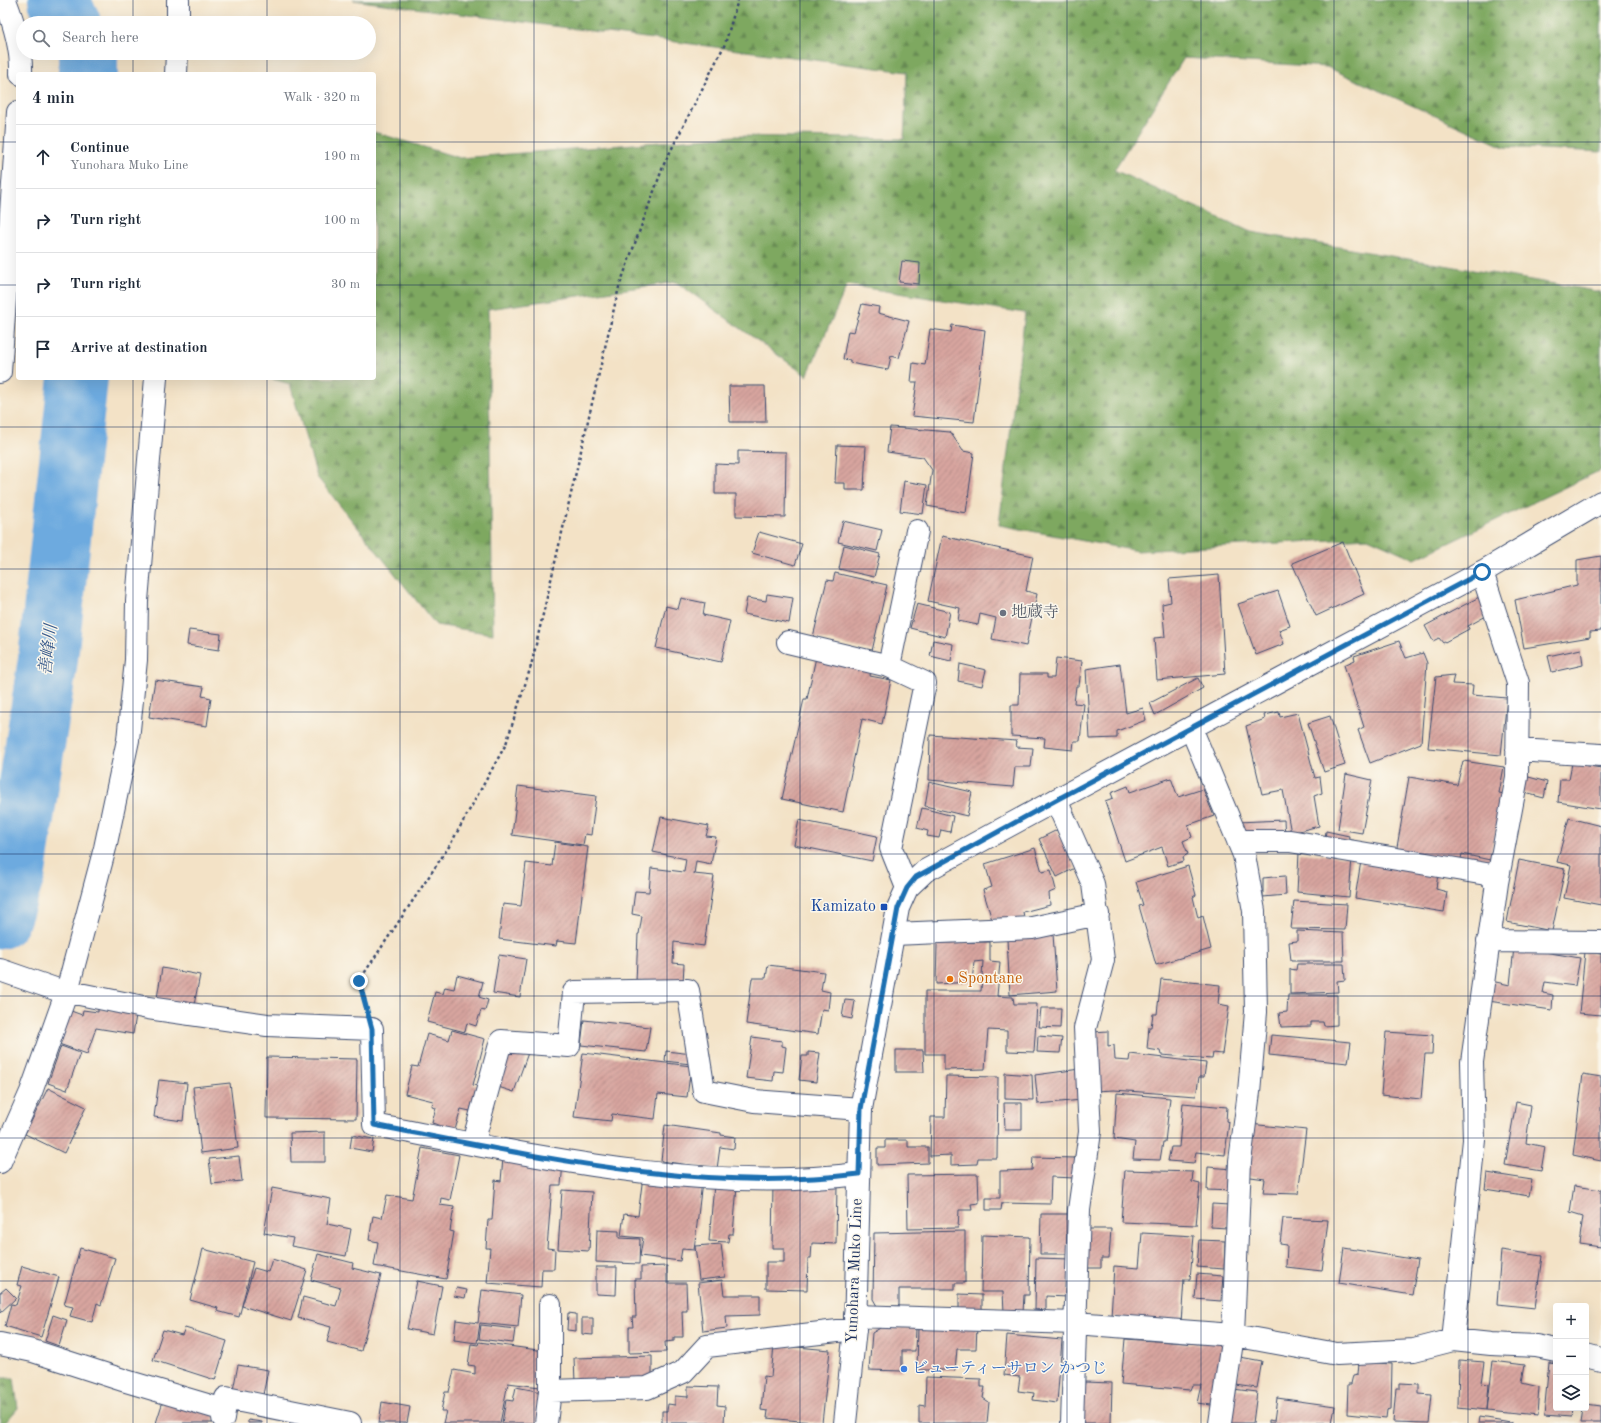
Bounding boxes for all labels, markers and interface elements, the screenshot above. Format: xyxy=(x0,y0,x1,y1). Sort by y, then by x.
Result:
search box xyxy=(16,16,376,60)
icon: search xyxy=(30,27,52,49)
text: Search here xyxy=(62,31,139,46)
text: 4 min xyxy=(32,90,75,107)
text: Walk · 320 m xyxy=(283,91,360,104)
text: Continue xyxy=(70,141,129,156)
icon: ahead xyxy=(32,146,54,168)
text: 190 m xyxy=(323,150,360,163)
text: Yunohara Muko Line xyxy=(70,159,188,172)
icon: right xyxy=(32,210,54,232)
text: Turn right xyxy=(70,213,141,228)
text: 100 m xyxy=(323,214,360,227)
icon: right xyxy=(32,274,54,296)
text: Turn right xyxy=(70,277,141,292)
text: 30 m xyxy=(331,278,360,291)
icon: arrive xyxy=(32,338,54,360)
text: Arrive at destination xyxy=(70,341,208,356)
route start xyxy=(1473,563,1491,581)
place label: 地蔵寺 xyxy=(1011,603,1059,621)
marker: 地蔵寺 xyxy=(998,608,1008,618)
water label: 善峰川 xyxy=(35,621,61,676)
place label: Kamizato xyxy=(810,899,876,915)
marker: Kamizato xyxy=(879,902,889,912)
place label: Spontane xyxy=(958,971,1022,987)
route end xyxy=(350,972,368,990)
marker: Spontane xyxy=(945,974,955,984)
street label: Yunohara Muko Line xyxy=(844,1198,866,1344)
map controls xyxy=(1553,1303,1589,1411)
button: + xyxy=(1553,1303,1589,1339)
button: − xyxy=(1553,1339,1589,1375)
place label: ビューティーサロン かつじ xyxy=(912,1360,1107,1377)
marker: ビューティーサロン かつじ xyxy=(899,1364,909,1374)
button: layers xyxy=(1553,1375,1589,1411)

